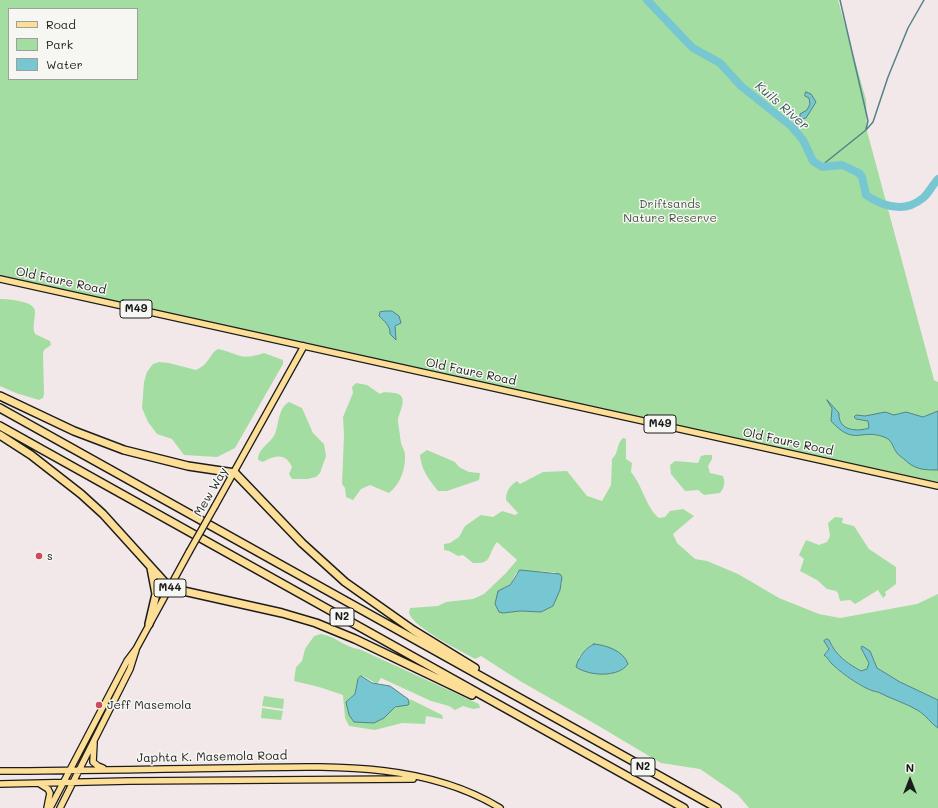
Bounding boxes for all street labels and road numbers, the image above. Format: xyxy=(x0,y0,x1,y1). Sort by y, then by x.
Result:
street label: Old Faure Road xyxy=(15,264,107,298)
road number: M49 xyxy=(120,300,152,318)
street label: Old Faure Road xyxy=(425,355,517,389)
road number: M49 xyxy=(644,415,676,433)
street label: Old Faure Road xyxy=(742,425,834,459)
street label: Mew Way xyxy=(191,465,231,519)
road number: M44 xyxy=(154,579,186,597)
road number: N2 xyxy=(330,608,354,626)
street label: Japhta K. Masemola Road xyxy=(137,748,287,766)
road number: N2 xyxy=(631,758,655,776)

